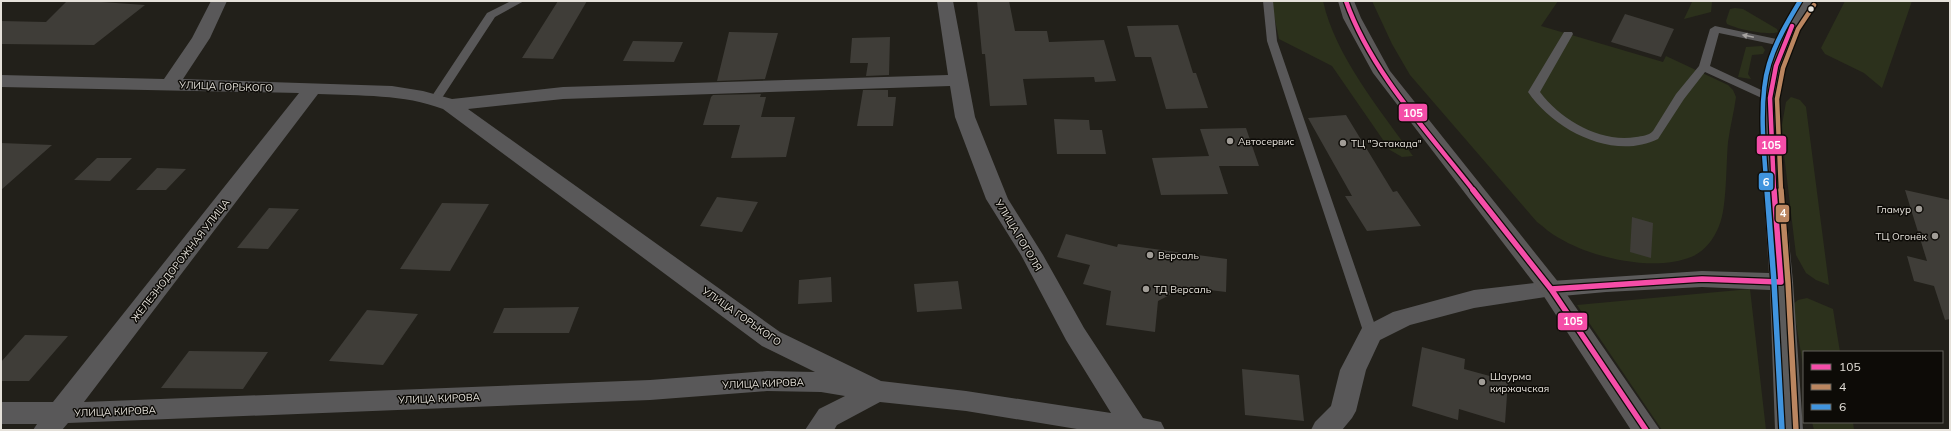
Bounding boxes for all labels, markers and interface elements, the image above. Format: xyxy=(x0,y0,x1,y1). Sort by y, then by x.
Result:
unlabelled marker xyxy=(1806,4,1816,14)
one-way arrow xyxy=(1742,33,1754,39)
street label: УЛИЦА ГОРЬКОГО xyxy=(178,78,273,95)
line badge: 105 xyxy=(1398,103,1428,122)
text: 105 xyxy=(1403,106,1423,120)
place label: Автосервис xyxy=(1238,135,1295,148)
line badge: 105 xyxy=(1756,135,1787,155)
marker: Автосервис xyxy=(1225,136,1235,146)
place label: ТЦ "Эстакада" xyxy=(1351,137,1422,150)
marker: ТЦ "Эстакада" xyxy=(1338,138,1348,148)
text: 105 xyxy=(1761,138,1781,152)
line badge: 6 xyxy=(1758,172,1774,191)
text: 6 xyxy=(1763,175,1770,189)
street label: ЖЕЛЕЗНОДОРОЖНАЯ УЛИЦА xyxy=(128,196,233,324)
street label: УЛИЦА ГОГОЛЯ xyxy=(992,197,1045,273)
place label: Гламур xyxy=(1877,203,1911,216)
line badge: 4 xyxy=(1775,204,1790,223)
marker: Гламур xyxy=(1914,204,1924,214)
text: 4 xyxy=(1780,206,1787,220)
place label: ТЦ Огонёк xyxy=(1875,230,1928,243)
marker: ТЦ Огонёк xyxy=(1930,231,1940,241)
place label: Версаль xyxy=(1158,249,1199,262)
marker: Версаль xyxy=(1145,250,1155,260)
place label: ТД Версаль xyxy=(1154,283,1212,296)
street label: УЛИЦА ГОРЬКОГО xyxy=(699,284,784,349)
marker: ТД Версаль xyxy=(1141,284,1151,294)
line badge: 105 xyxy=(1557,312,1588,331)
text: 105 xyxy=(1563,314,1583,328)
legend xyxy=(1803,351,1943,423)
text: 105 xyxy=(1839,359,1861,374)
place label: Шаурма киржачская xyxy=(1490,370,1549,395)
street label: УЛИЦА КИРОВА xyxy=(721,376,805,391)
marker: Шаурма киржачская xyxy=(1477,377,1487,387)
text: 4 xyxy=(1839,379,1846,394)
street label: УЛИЦА КИРОВА xyxy=(397,391,481,406)
text: 6 xyxy=(1839,399,1846,414)
street label: УЛИЦА КИРОВА xyxy=(73,404,157,419)

